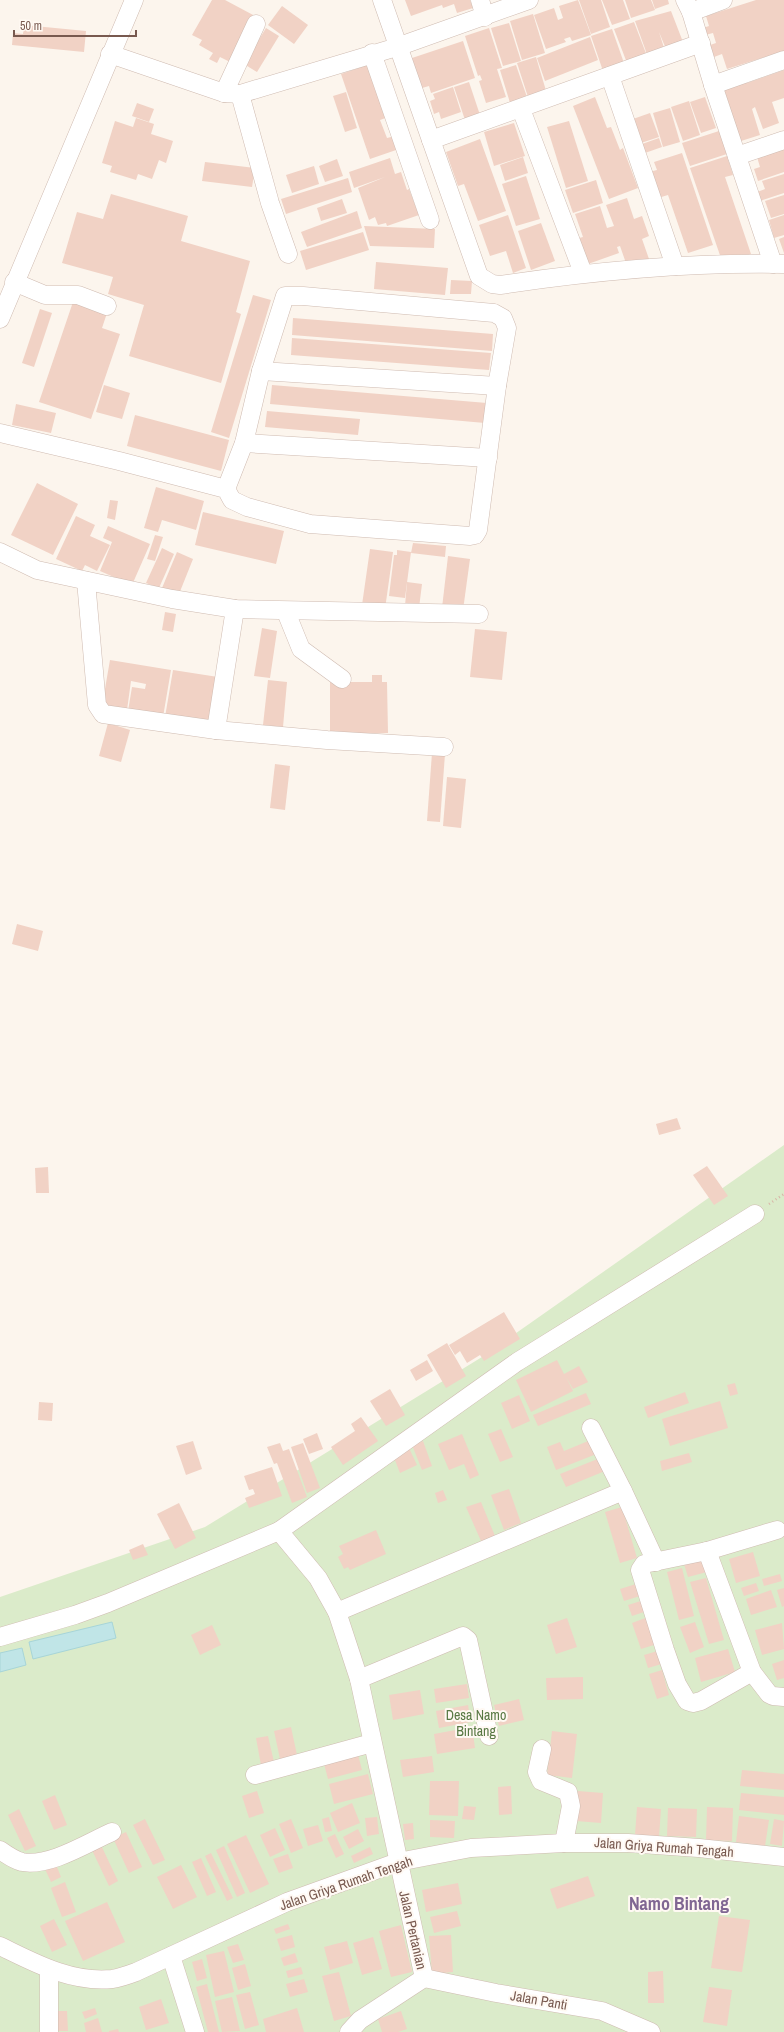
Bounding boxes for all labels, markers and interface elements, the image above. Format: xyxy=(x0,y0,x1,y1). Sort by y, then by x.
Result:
scale bar xyxy=(14,12,136,38)
text: 50 m xyxy=(20,18,42,34)
park label: Desa Namo Bintang xyxy=(446,1706,506,1740)
street label: Jalan Griya Rumah Tengah xyxy=(594,1833,734,1861)
street label: Jalan Griya Rumah Tengah xyxy=(277,1852,415,1914)
street label: Jalan Pertanian xyxy=(395,1889,431,1971)
district label: Namo Bintang xyxy=(629,1891,729,1916)
street label: Jalan Panti xyxy=(509,1986,569,2014)

